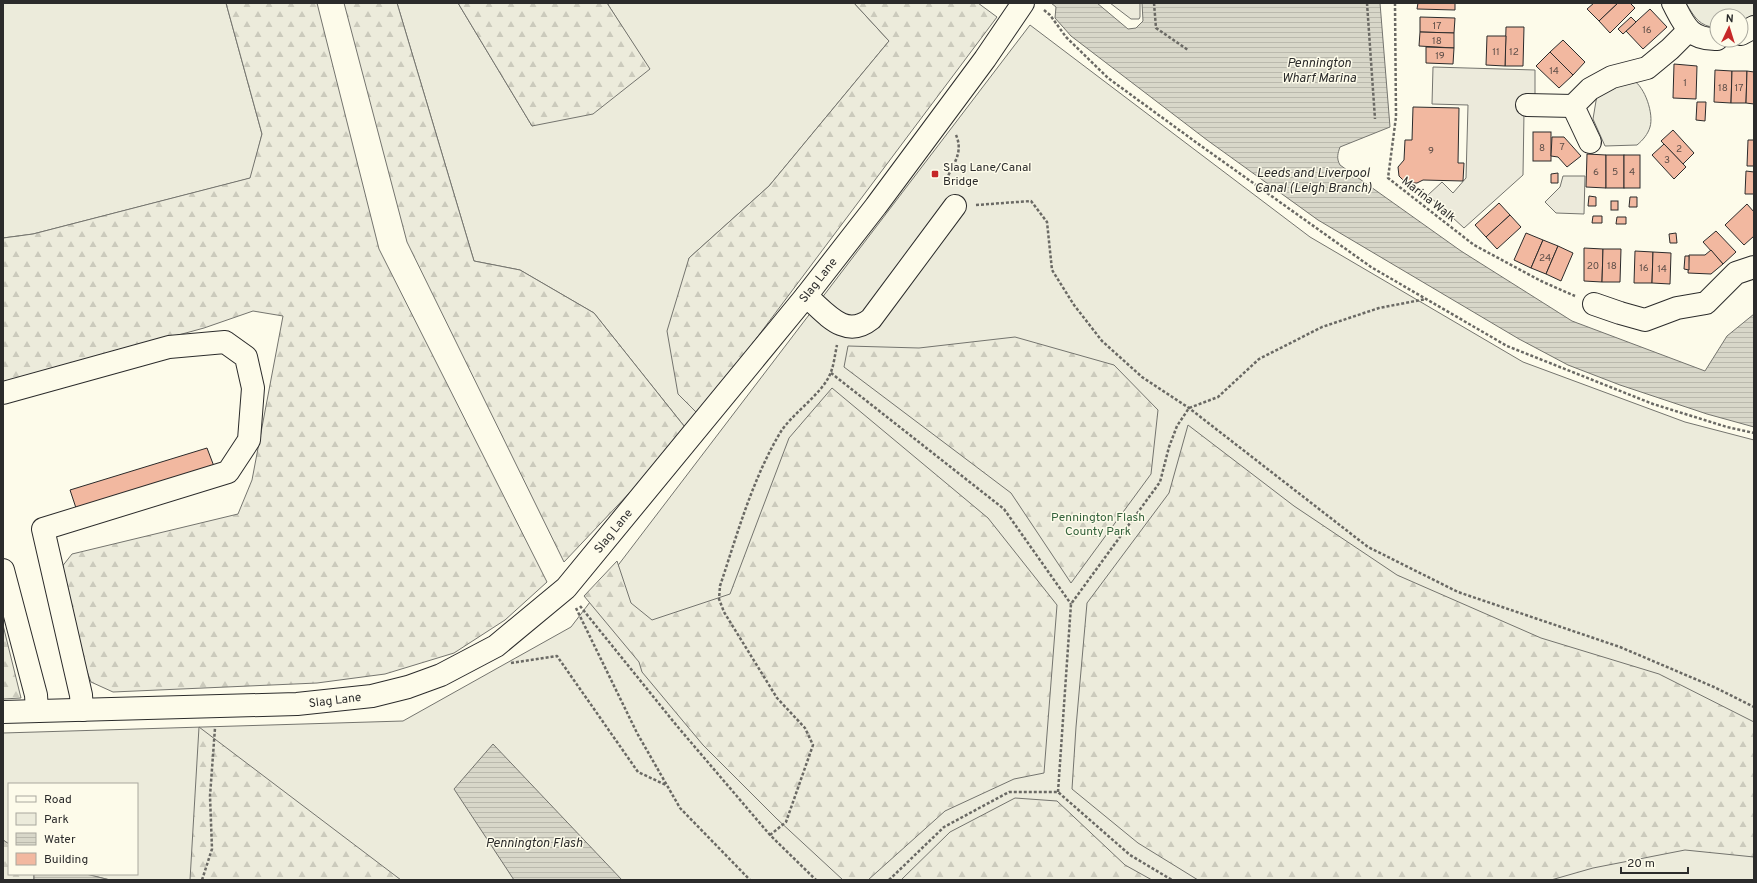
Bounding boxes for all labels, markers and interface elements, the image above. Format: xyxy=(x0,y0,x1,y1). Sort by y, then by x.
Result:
north arrow xyxy=(1709,8,1749,48)
text: N xyxy=(1725,12,1734,26)
house number: 17 xyxy=(1433,20,1441,33)
house number: 16 xyxy=(1642,24,1652,37)
house number: 18 xyxy=(1432,35,1442,48)
house number: 11 xyxy=(1492,46,1500,59)
house number: 12 xyxy=(1509,46,1519,59)
house number: 19 xyxy=(1435,50,1445,63)
water label: Pennington Wharf Marina xyxy=(1282,56,1357,87)
house number: 14 xyxy=(1549,65,1559,78)
house number: 1 xyxy=(1683,77,1687,90)
house number: 18 xyxy=(1718,82,1728,95)
house number: 17 xyxy=(1735,82,1743,95)
house number: 7 xyxy=(1559,141,1565,154)
house number: 8 xyxy=(1539,142,1545,155)
house number: 2 xyxy=(1676,143,1682,156)
house number: 9 xyxy=(1428,145,1434,158)
house number: 3 xyxy=(1664,154,1670,167)
place label: Slag Lane/Canal Bridge xyxy=(943,160,1032,190)
water label: Leeds and Liverpool Canal (Leigh Branch) xyxy=(1254,166,1372,197)
house number: 6 xyxy=(1593,166,1599,179)
house number: 5 xyxy=(1612,166,1618,179)
house number: 4 xyxy=(1629,166,1635,179)
marker: Slag Lane/Canal Bridge xyxy=(930,169,940,179)
street label: Marina Walk xyxy=(1398,174,1459,226)
house number: 24 xyxy=(1539,252,1551,265)
street label: Slag Lane xyxy=(796,255,841,306)
house number: 20 xyxy=(1587,260,1599,273)
house number: 18 xyxy=(1607,260,1617,273)
house number: 16 xyxy=(1639,262,1649,275)
house number: 14 xyxy=(1657,263,1667,276)
street label: Slag Lane xyxy=(591,506,637,557)
park label: Pennington Flash County Park xyxy=(1051,510,1145,540)
street label: Slag Lane xyxy=(308,690,362,712)
legend xyxy=(8,783,138,875)
text: Road xyxy=(44,792,72,808)
text: Park xyxy=(44,812,69,828)
text: Water xyxy=(44,832,76,848)
water label: Pennington Flash xyxy=(485,836,583,852)
scale bar xyxy=(1621,849,1688,875)
text: Building xyxy=(44,852,88,868)
text: 20 m xyxy=(1627,856,1655,872)

